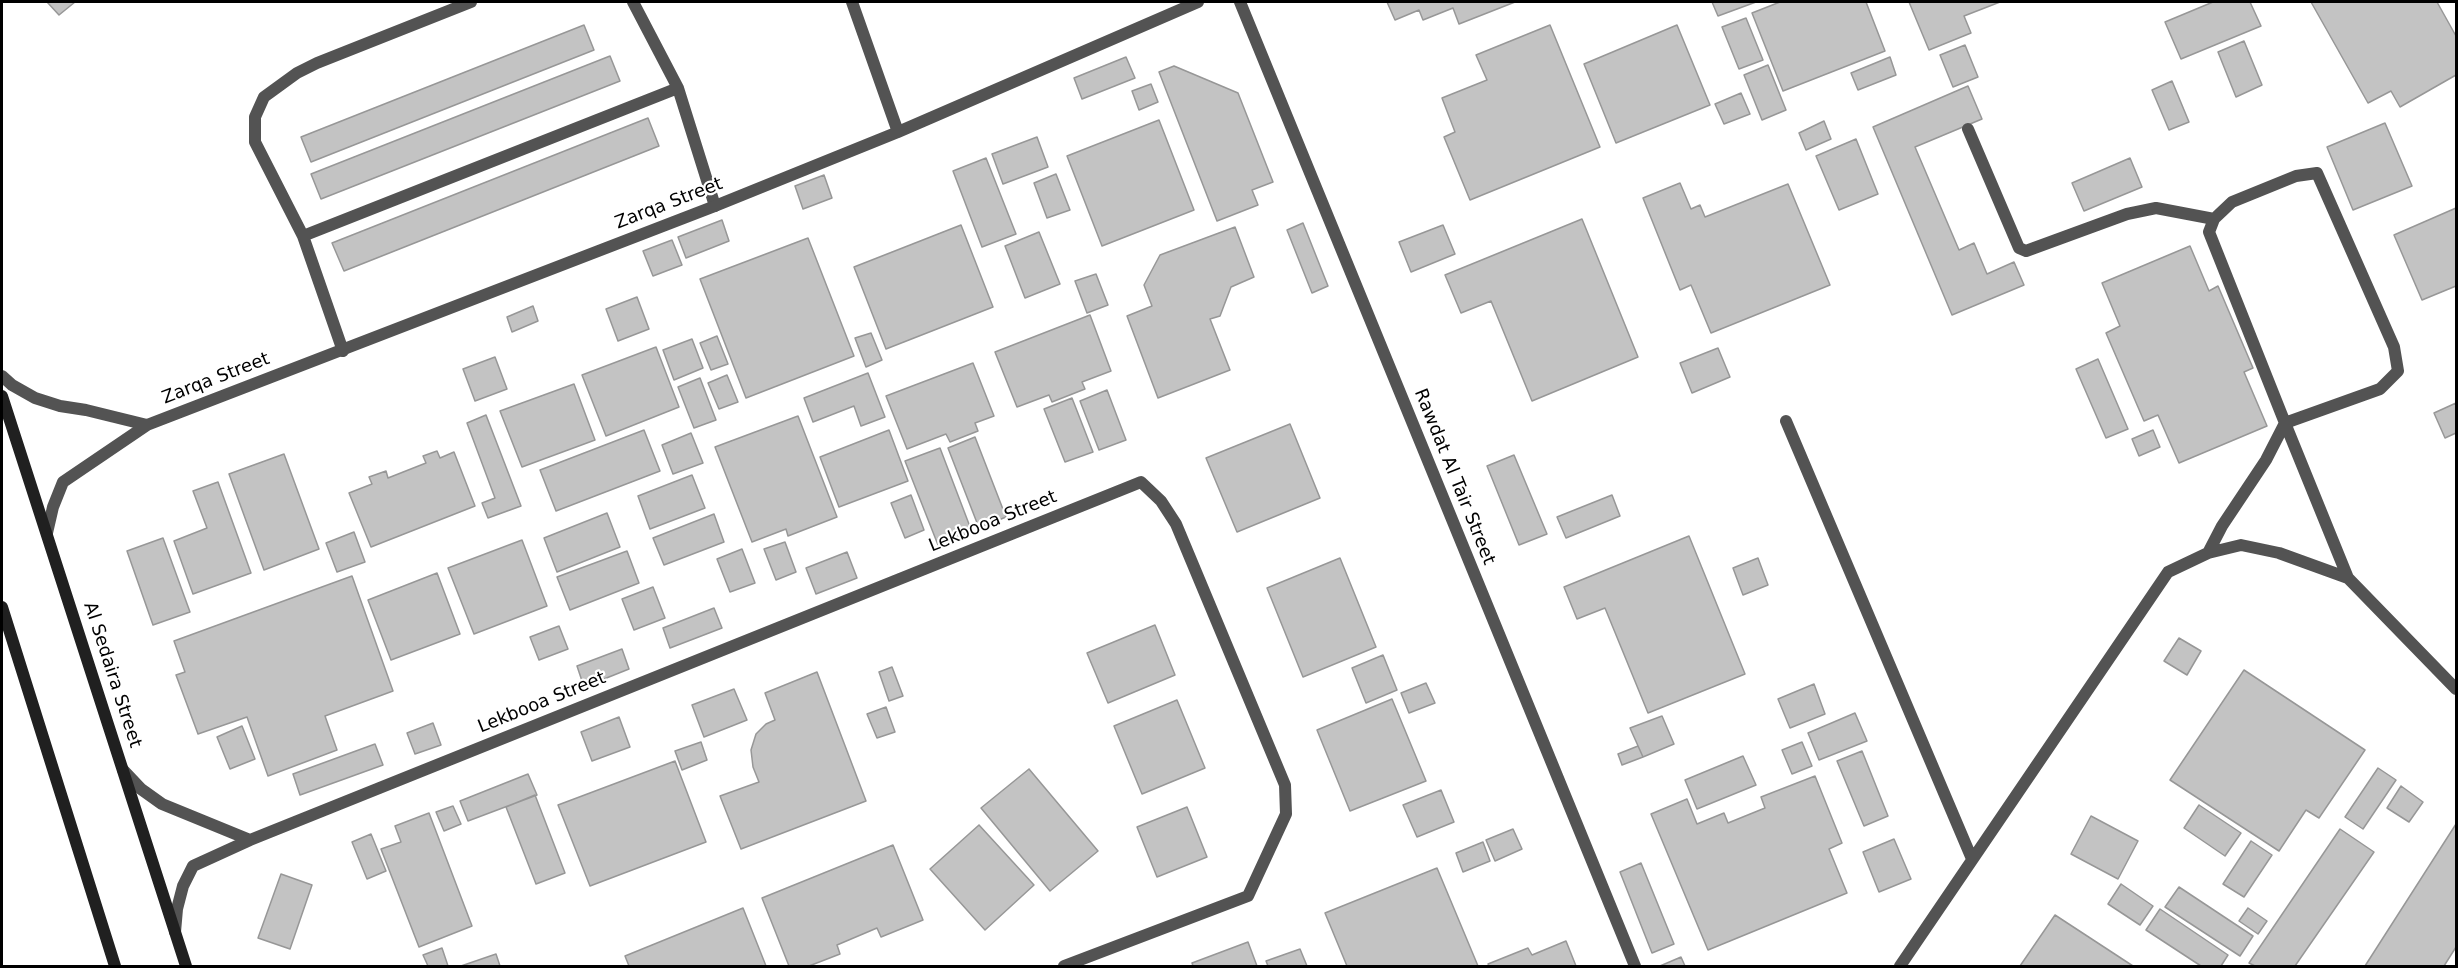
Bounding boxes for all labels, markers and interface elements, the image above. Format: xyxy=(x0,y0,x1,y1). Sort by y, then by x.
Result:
street label: Zarqa Street xyxy=(612,174,726,234)
street label: Zarqa Street xyxy=(159,349,273,409)
street label: Rawdat Al Tair Street xyxy=(1409,386,1499,568)
street label: Lekbooa Street xyxy=(926,486,1060,558)
street label: Al Sedaira Street xyxy=(78,599,146,751)
street label: Lekbooa Street xyxy=(475,667,609,739)

